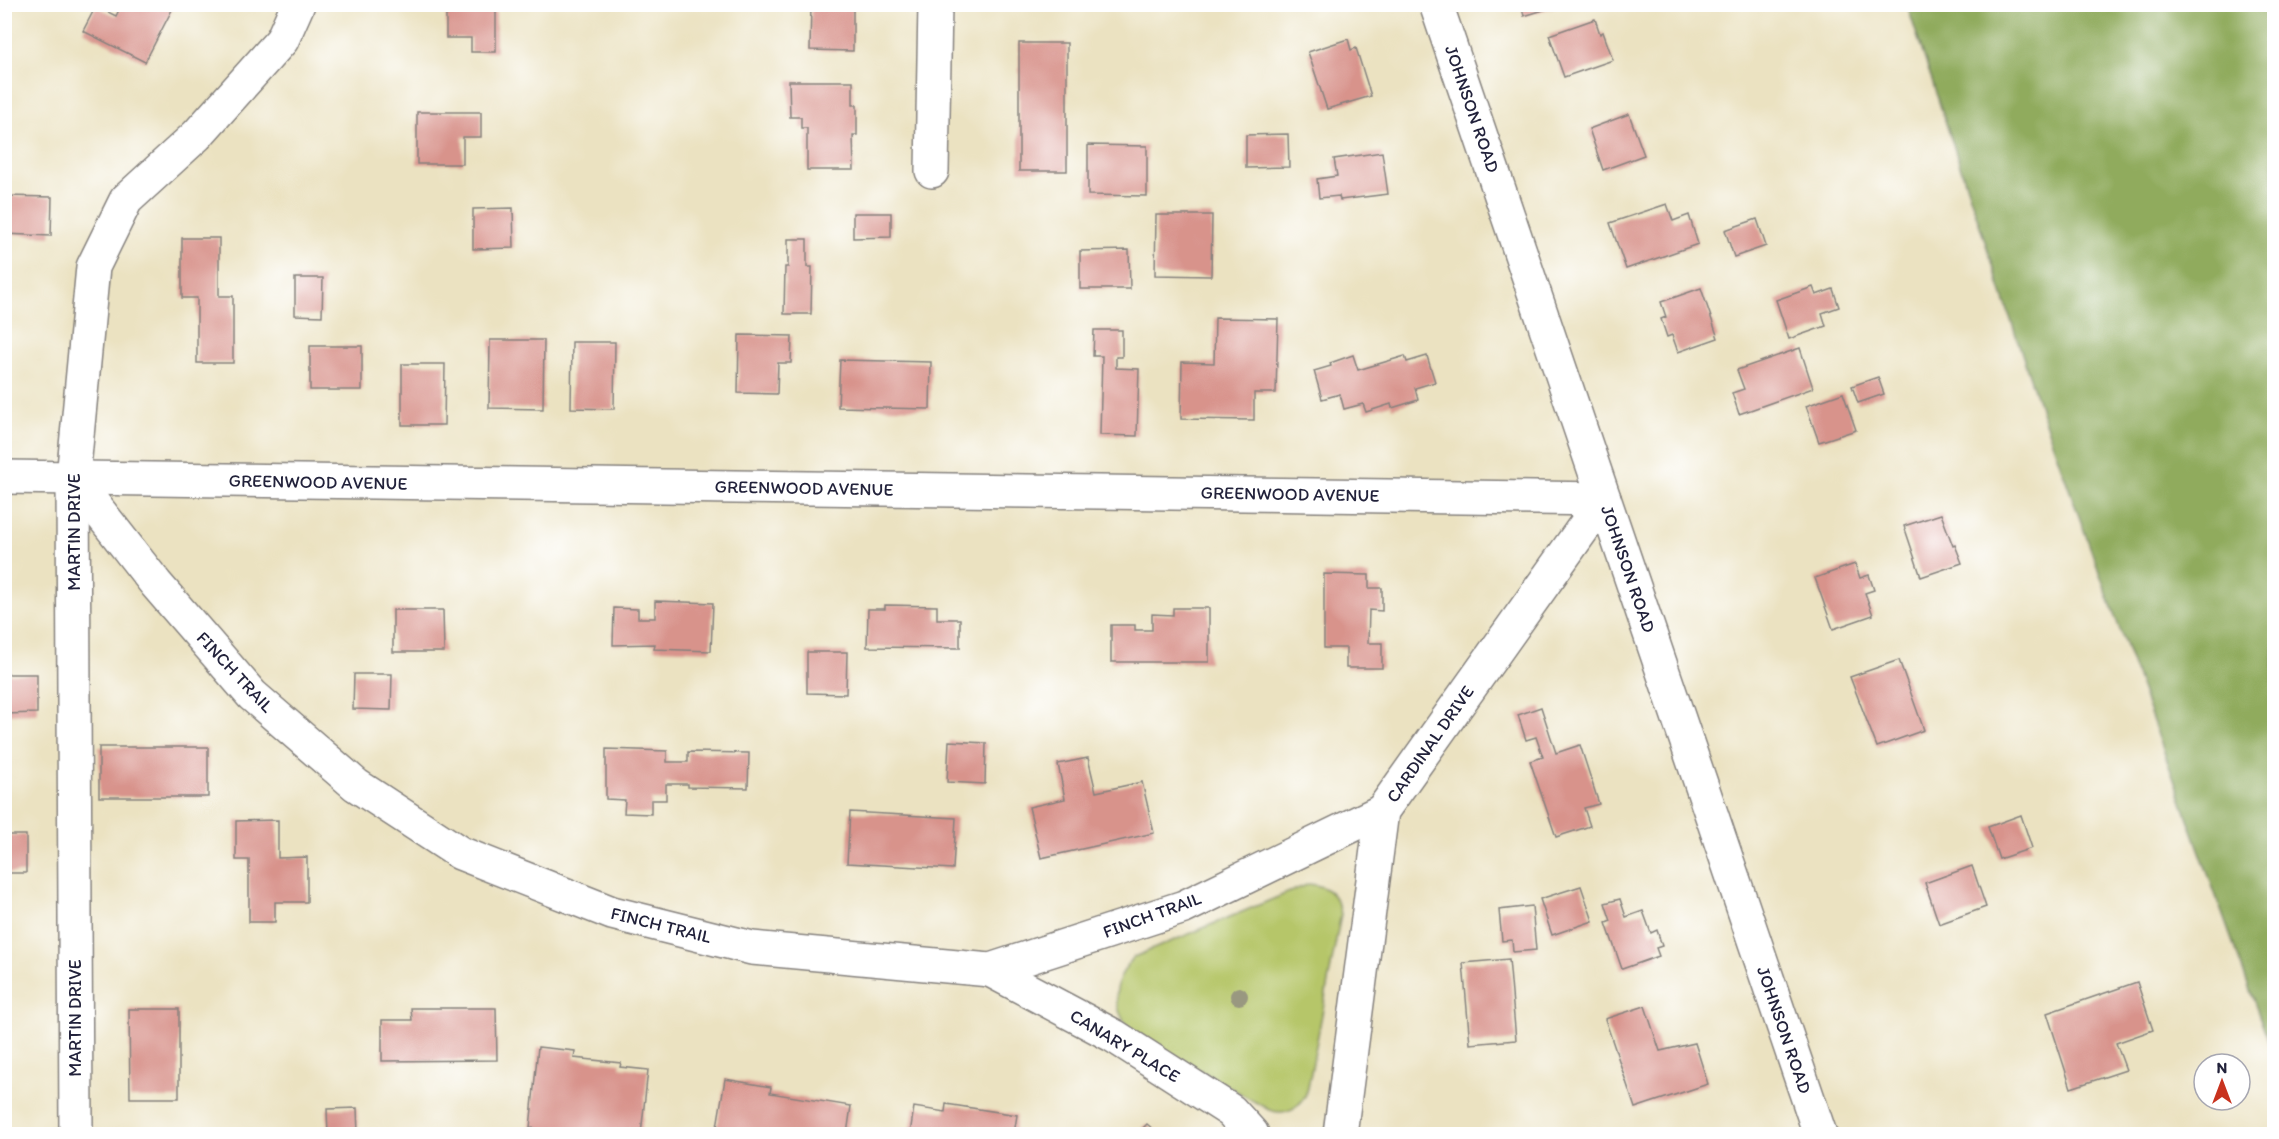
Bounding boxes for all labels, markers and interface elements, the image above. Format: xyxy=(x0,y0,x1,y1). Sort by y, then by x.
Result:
street label: JOHNSON ROAD xyxy=(1440,42,1504,176)
street label: GREENWOOD AVENUE xyxy=(228,469,408,495)
street label: MARTIN DRIVE xyxy=(63,473,85,591)
street label: GREENWOOD AVENUE xyxy=(714,475,894,501)
street label: GREENWOOD AVENUE xyxy=(1200,481,1380,507)
street label: JOHNSON ROAD xyxy=(1596,502,1660,636)
street label: FINCH TRAIL xyxy=(192,627,278,717)
street label: CARDINAL DRIVE xyxy=(1381,681,1479,807)
street label: FINCH TRAIL xyxy=(1100,887,1204,943)
street label: FINCH TRAIL xyxy=(609,902,713,948)
street label: MARTIN DRIVE xyxy=(64,959,86,1077)
street label: JOHNSON ROAD xyxy=(1752,963,1816,1097)
street label: CANARY PLACE xyxy=(1066,1004,1184,1088)
north arrow xyxy=(2192,1052,2252,1112)
text: N xyxy=(2217,1058,2227,1077)

